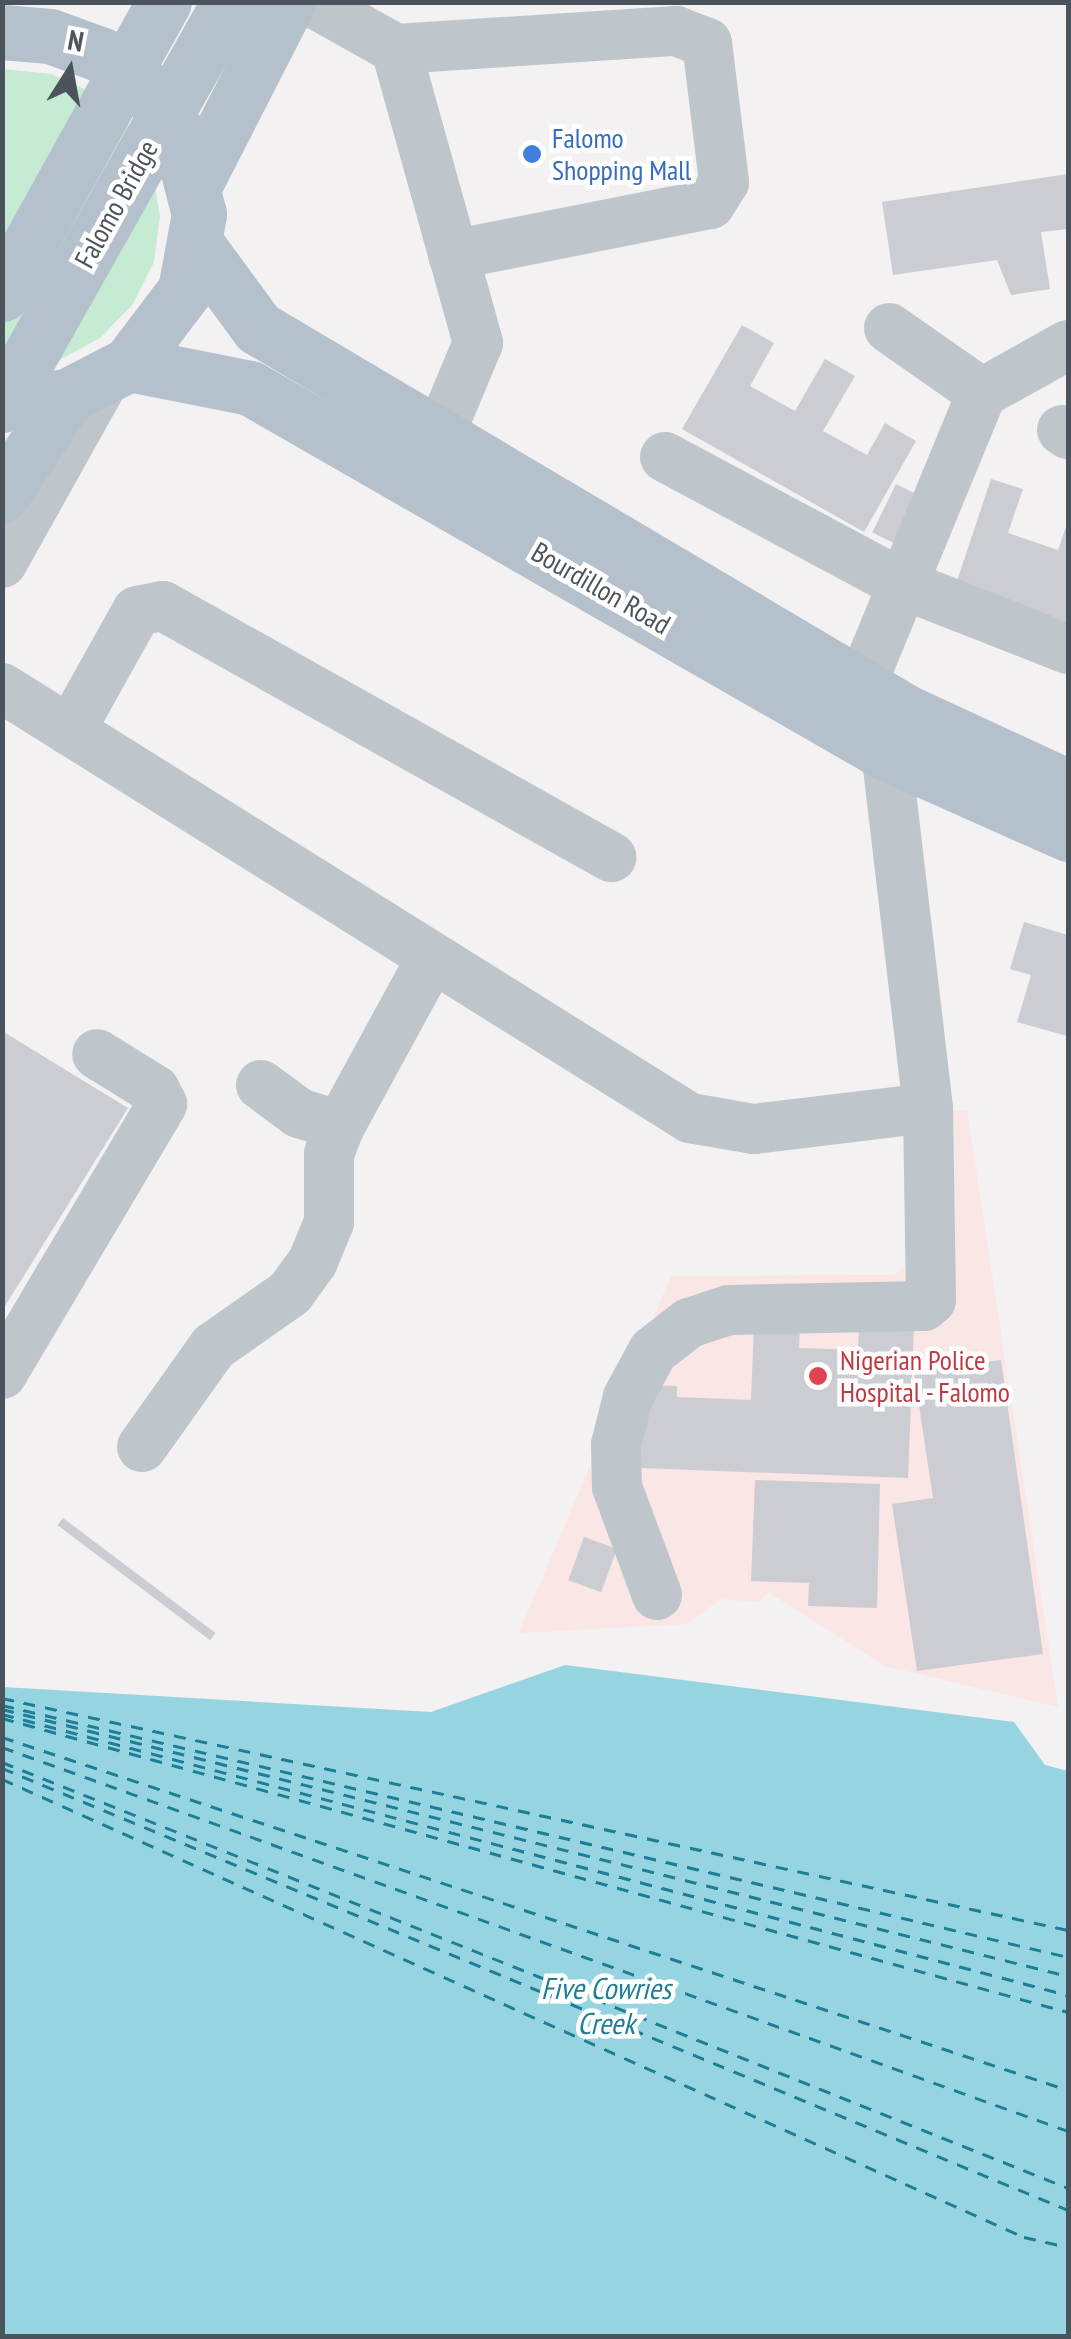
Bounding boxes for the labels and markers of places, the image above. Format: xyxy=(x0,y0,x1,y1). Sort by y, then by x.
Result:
place label: Falomo Shopping Mall xyxy=(552,121,691,187)
marker: Falomo Shopping Mall xyxy=(521,143,543,165)
place label: Nigerian Police Hospital - Falomo xyxy=(840,1343,1012,1409)
marker: Nigerian Police Hospital - Falomo xyxy=(805,1363,831,1389)

